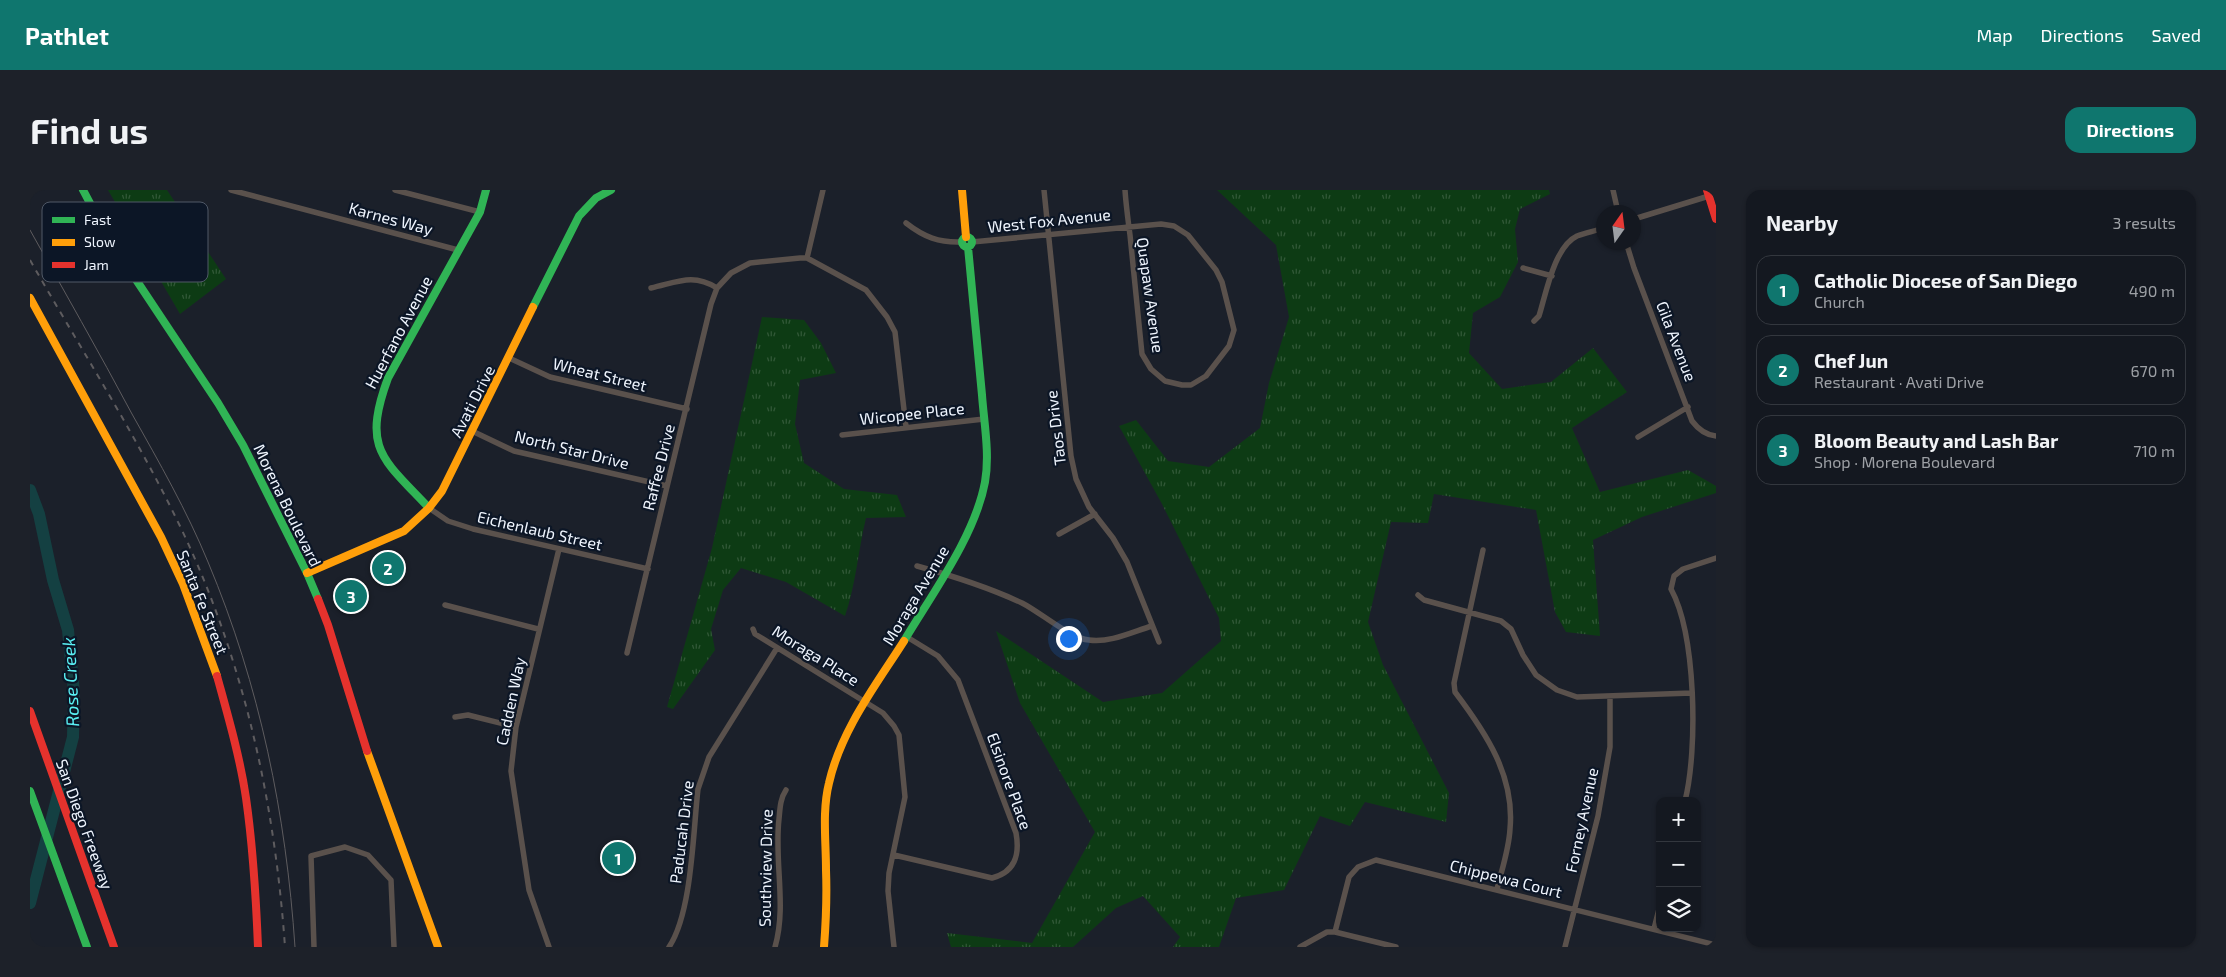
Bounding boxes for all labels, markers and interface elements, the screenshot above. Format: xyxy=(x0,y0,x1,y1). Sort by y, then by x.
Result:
text: Pathlet xyxy=(25,21,109,50)
text: Map xyxy=(1976,24,2013,46)
text: Directions xyxy=(2041,24,2124,46)
text: Saved xyxy=(2152,24,2201,46)
button: Directions xyxy=(2065,107,2196,153)
text: Find us xyxy=(30,109,148,151)
street label: Karnes Way xyxy=(347,198,436,238)
legend xyxy=(42,202,208,282)
street label: West Fox Avenue xyxy=(986,204,1112,236)
north arrow xyxy=(1596,205,1641,250)
text: Nearby xyxy=(1766,210,1838,235)
text: Fast xyxy=(84,211,111,228)
text: 3 results xyxy=(2113,213,2176,232)
text: Slow xyxy=(84,233,116,250)
street label: Quapaw Avenue xyxy=(1133,236,1169,354)
text: Jam xyxy=(84,256,109,273)
text: Catholic Diocese of San Diego xyxy=(1814,269,2077,292)
street label: Huerfano Avenue xyxy=(360,272,436,392)
text: 1 xyxy=(1780,281,1786,300)
text: 490 m xyxy=(2129,281,2175,300)
text: Church xyxy=(1814,292,1865,311)
street label: Gila Avenue xyxy=(1653,298,1701,384)
text: Chef Jun xyxy=(1814,349,1888,372)
street label: Wheat Street xyxy=(551,353,649,395)
text: 2 xyxy=(1778,361,1788,380)
text: 670 m xyxy=(2130,361,2175,380)
street label: Avati Drive xyxy=(446,362,498,440)
text: Restaurant · Avati Drive xyxy=(1814,372,1984,391)
street label: Taos Drive xyxy=(1041,389,1069,467)
street label: Wicopee Place xyxy=(859,398,965,428)
street label: Raffee Drive xyxy=(638,422,678,512)
street label: North Star Drive xyxy=(513,426,631,472)
text: Bloom Beauty and Lash Bar xyxy=(1814,429,2058,452)
street label: Morena Boulevard xyxy=(250,441,326,569)
text: 3 xyxy=(1778,441,1788,460)
text: 710 m xyxy=(2133,441,2175,460)
text: Shop · Morena Boulevard xyxy=(1814,452,1995,471)
street label: Eichenlaub Street xyxy=(476,506,604,554)
street label: Moraga Avenue xyxy=(878,542,952,648)
street label: Santa Fe Street xyxy=(173,547,233,657)
pin: 2 xyxy=(372,549,404,587)
pin: 3 xyxy=(335,577,367,615)
street label: Moraga Place xyxy=(769,621,863,689)
your location xyxy=(1056,626,1082,652)
water label: Rose Creek xyxy=(57,637,83,727)
street label: Cadden Way xyxy=(491,655,529,747)
street label: Elsinore Place xyxy=(984,730,1036,832)
street label: San Diego Freeway xyxy=(53,756,118,892)
street label: Forney Avenue xyxy=(1561,766,1601,874)
street label: Paducah Drive xyxy=(665,779,697,885)
map controls xyxy=(1656,797,1701,932)
button: + xyxy=(1656,797,1701,842)
street label: Southview Drive xyxy=(754,809,776,927)
pin: 1 xyxy=(602,839,634,877)
button: − xyxy=(1656,842,1701,887)
street label: Chippewa Court xyxy=(1448,855,1564,901)
button: layers xyxy=(1656,887,1701,932)

